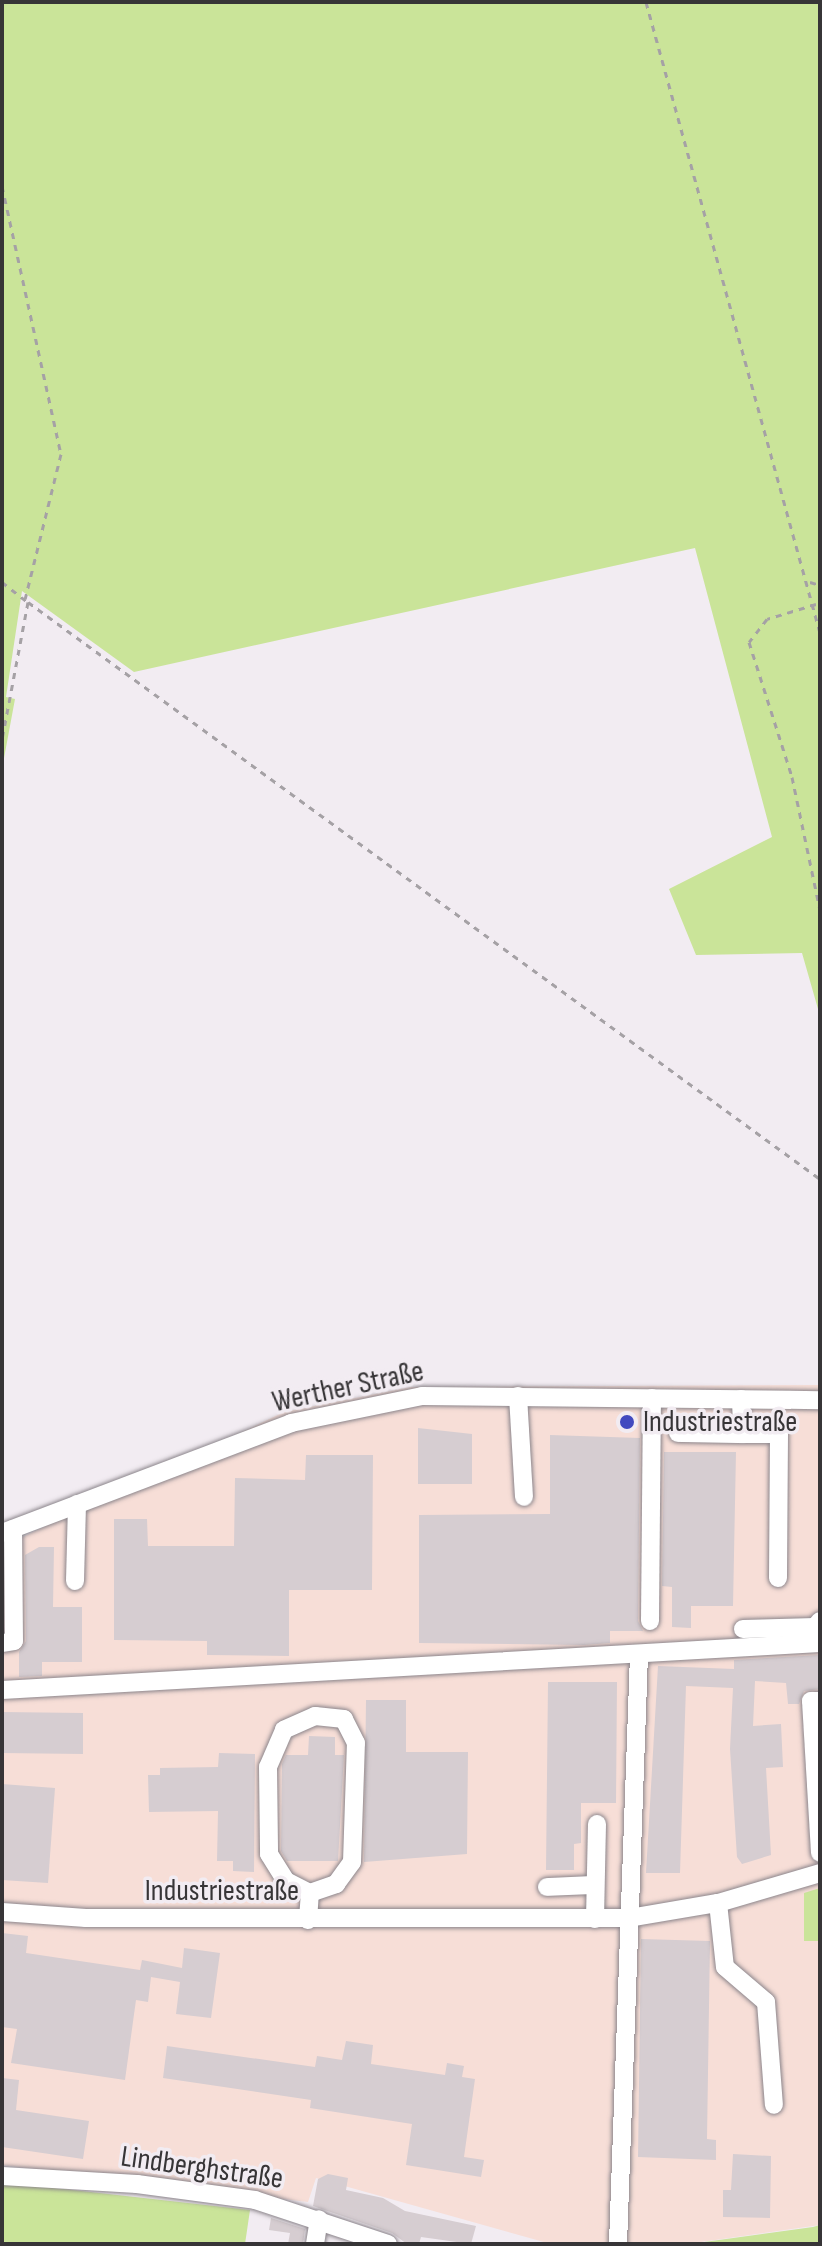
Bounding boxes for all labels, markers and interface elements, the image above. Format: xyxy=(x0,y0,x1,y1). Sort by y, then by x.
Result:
street label: Werther Straße xyxy=(269,1353,427,1421)
place label: Industriestraße xyxy=(643,1404,797,1440)
marker: Industriestraße xyxy=(618,1413,636,1431)
street label: Industriestraße xyxy=(145,1873,299,1909)
street label: Lindberghstraße xyxy=(119,2139,285,2197)

